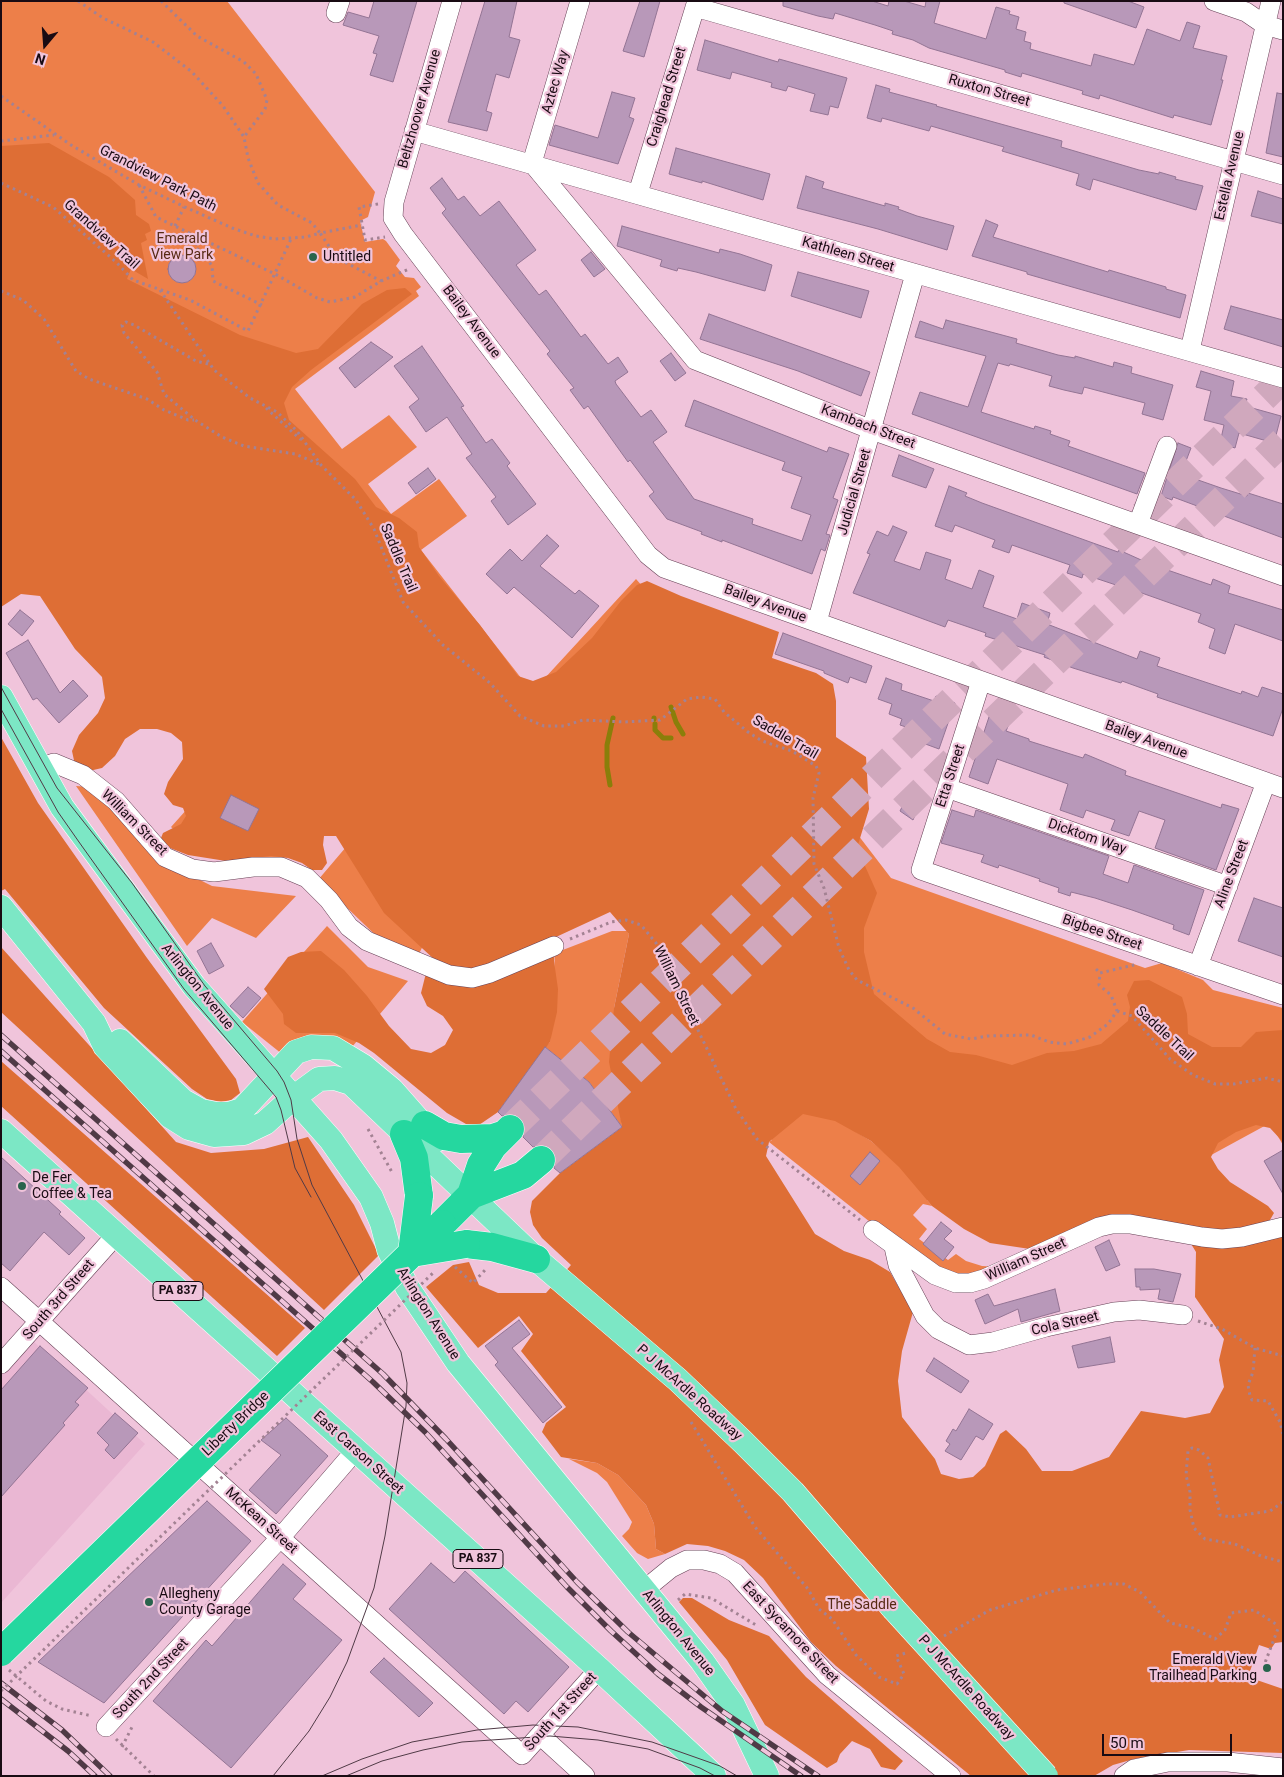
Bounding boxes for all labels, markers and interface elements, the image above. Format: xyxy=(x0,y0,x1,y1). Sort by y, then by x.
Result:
north arrow xyxy=(20,20,70,70)
street label: Craighead Street xyxy=(644,45,690,149)
street label: Beltzhoover Avenue xyxy=(395,48,445,170)
street label: Aztec Way xyxy=(539,48,573,116)
text: N xyxy=(33,50,48,68)
street label: Ruxton Street xyxy=(946,71,1032,111)
street label: Estella Avenue xyxy=(1212,130,1248,222)
street label: Grandview Park Path xyxy=(97,142,219,216)
street label: Grandview Trail xyxy=(60,197,142,273)
park label: Emerald View Park xyxy=(151,231,213,264)
street label: Kathleen Street xyxy=(800,234,896,276)
place label: Untitled xyxy=(323,249,371,265)
marker: Untitled xyxy=(307,251,319,263)
street label: Bailey Avenue xyxy=(438,282,504,362)
street label: Kambach Street xyxy=(818,401,918,453)
street label: Judicial Street xyxy=(835,447,875,537)
street label: Saddle Trail xyxy=(376,521,420,595)
street label: Bailey Avenue xyxy=(722,581,808,627)
street label: Saddle Trail xyxy=(749,713,821,763)
street label: Bailey Avenue xyxy=(1103,717,1189,763)
street label: Etta Street xyxy=(933,742,969,810)
street label: William Street xyxy=(98,787,170,859)
street label: Dicktom Way xyxy=(1046,816,1128,858)
street label: Aline Street xyxy=(1211,838,1253,910)
street label: Bigbee Street xyxy=(1060,912,1144,954)
street label: Arlington Avenue xyxy=(157,941,237,1033)
street label: William Street xyxy=(650,944,702,1028)
street label: Saddle Trail xyxy=(1132,1003,1196,1065)
place label: De Fer Coffee & Tea xyxy=(32,1170,112,1202)
marker: De Fer Coffee & Tea xyxy=(16,1180,28,1192)
street label: William Street xyxy=(983,1235,1069,1285)
street label: South 3rd Street xyxy=(20,1257,98,1343)
street label: Arlington Avenue xyxy=(393,1265,463,1363)
road number: PA 837 xyxy=(153,1282,203,1300)
street label: Cola Street xyxy=(1030,1308,1100,1340)
street label: P J McArdle Roadway xyxy=(633,1341,745,1445)
street label: Liberty Bridge xyxy=(199,1388,273,1460)
street label: East Carson Street xyxy=(309,1408,407,1498)
street label: McKean Street xyxy=(221,1484,301,1558)
road number: PA 837 xyxy=(453,1550,503,1568)
street label: East Sycamore Street xyxy=(738,1579,842,1687)
place label: Allegheny County Garage xyxy=(159,1586,251,1618)
street label: Arlington Avenue xyxy=(638,1587,718,1679)
marker: Allegheny County Garage xyxy=(143,1596,155,1608)
park label: The Saddle xyxy=(827,1597,897,1613)
street label: P J McArdle Roadway xyxy=(914,1632,1018,1744)
street label: South 2nd Street xyxy=(110,1635,192,1723)
place label: Emerald View Trailhead Parking xyxy=(1149,1652,1257,1684)
marker: Emerald View Trailhead Parking xyxy=(1261,1662,1273,1674)
street label: South 1st Street xyxy=(521,1669,601,1755)
scale bar xyxy=(1104,1724,1234,1756)
text: 50 m xyxy=(1110,1734,1144,1752)

